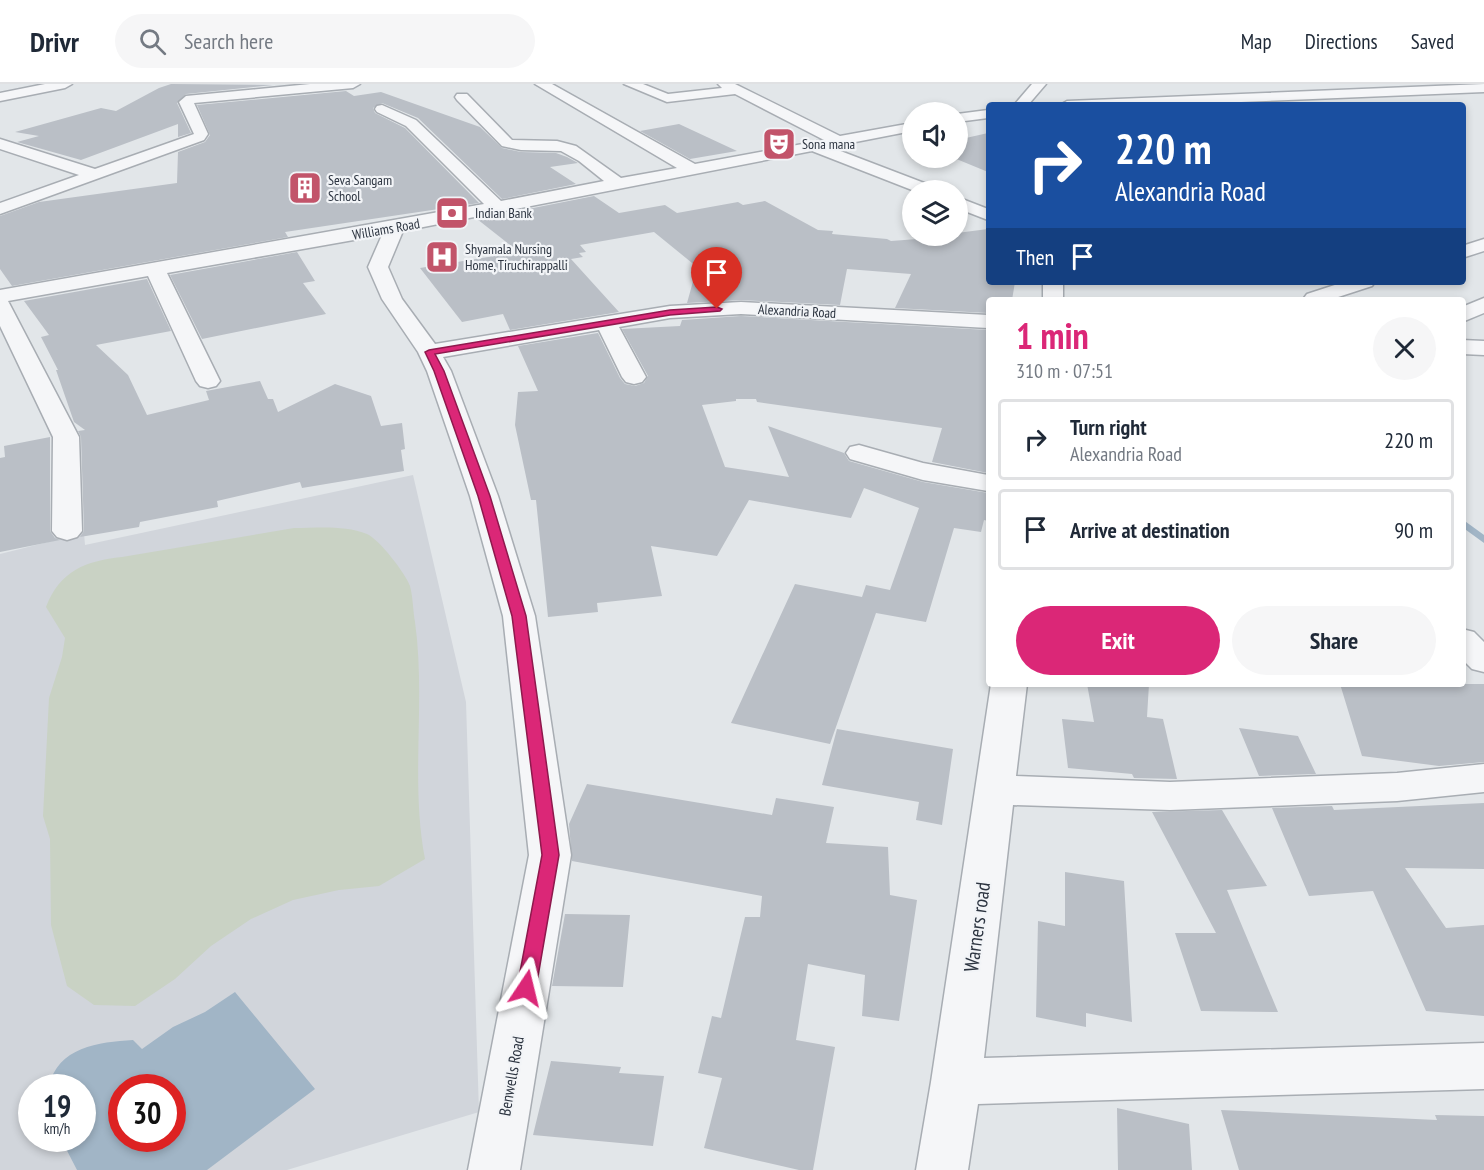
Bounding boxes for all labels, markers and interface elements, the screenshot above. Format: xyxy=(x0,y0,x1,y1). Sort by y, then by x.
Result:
search box xyxy=(115,14,535,68)
text: Drivr xyxy=(30,23,79,60)
icon: search xyxy=(136,25,169,58)
text: Search here xyxy=(184,27,273,55)
text: Map xyxy=(1241,28,1272,55)
text: Directions xyxy=(1305,28,1378,55)
text: Saved xyxy=(1411,28,1454,55)
map controls xyxy=(902,102,968,246)
button: sound xyxy=(902,102,968,168)
text: 220 m xyxy=(1115,121,1212,176)
theatre icon: Sona mana xyxy=(761,126,797,162)
icon: right xyxy=(1016,126,1094,204)
place label: Sona mana xyxy=(802,135,855,153)
building icon: Seva Sangam School xyxy=(287,170,323,206)
place label: Seva Sangam School xyxy=(328,171,392,205)
text: Alexandria Road xyxy=(1115,174,1266,208)
button: layers xyxy=(902,180,968,246)
bank icon: Indian Bank xyxy=(434,195,470,231)
place label: Indian Bank xyxy=(475,204,533,222)
street label: Williams Road xyxy=(351,214,421,244)
hospital icon: Shyamala Nursing Home, Tiruchirappalli xyxy=(424,239,460,275)
place label: Shyamala Nursing Home, Tiruchirappalli xyxy=(465,240,568,274)
icon: arrive xyxy=(1066,240,1099,273)
text: Then xyxy=(1016,243,1054,271)
pin xyxy=(691,247,742,309)
icon: arrive xyxy=(700,256,733,289)
street label: Alexandria Road xyxy=(757,300,837,322)
text: 1 min xyxy=(1016,312,1089,359)
button: close xyxy=(1373,317,1436,380)
text: 310 m · 07:51 xyxy=(1016,358,1113,384)
text: Turn right xyxy=(1070,413,1147,441)
icon: right xyxy=(1019,423,1052,456)
text: 220 m xyxy=(1384,426,1433,454)
text: Alexandria Road xyxy=(1070,441,1182,467)
icon: arrive xyxy=(1019,513,1052,546)
text: Arrive at destination xyxy=(1070,516,1230,544)
text: 90 m xyxy=(1394,516,1433,544)
button: Exit xyxy=(1016,606,1220,675)
button: Share xyxy=(1232,606,1436,675)
street label: Warners road xyxy=(958,880,996,974)
position arrow xyxy=(494,956,558,1020)
street label: Benwells Road xyxy=(494,1034,528,1117)
speed limit sign: 30 xyxy=(108,1074,186,1152)
text: 19 xyxy=(43,1086,71,1125)
text: km/h xyxy=(44,1119,70,1138)

